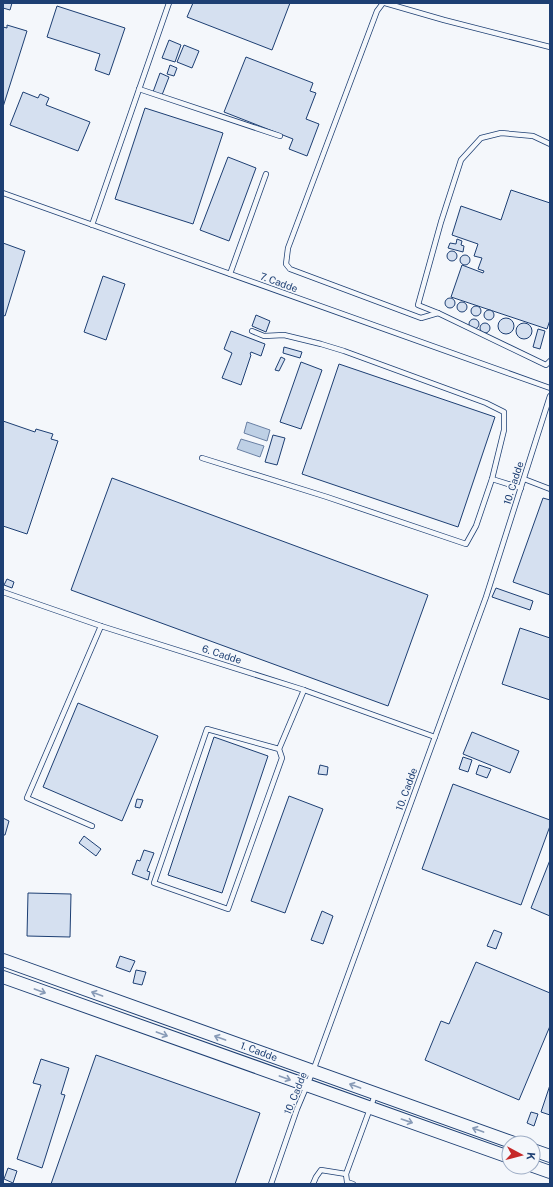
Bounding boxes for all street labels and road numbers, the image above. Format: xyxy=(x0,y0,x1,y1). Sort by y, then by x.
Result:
street label: 7. Cadde xyxy=(258,270,300,294)
street label: 10. Cadde xyxy=(500,460,526,506)
street label: 6. Cadde xyxy=(201,642,244,666)
street label: 10. Cadde xyxy=(393,766,419,812)
street label: 1. Cadde xyxy=(239,1039,280,1063)
street label: 10. Cadde xyxy=(281,1070,309,1116)

